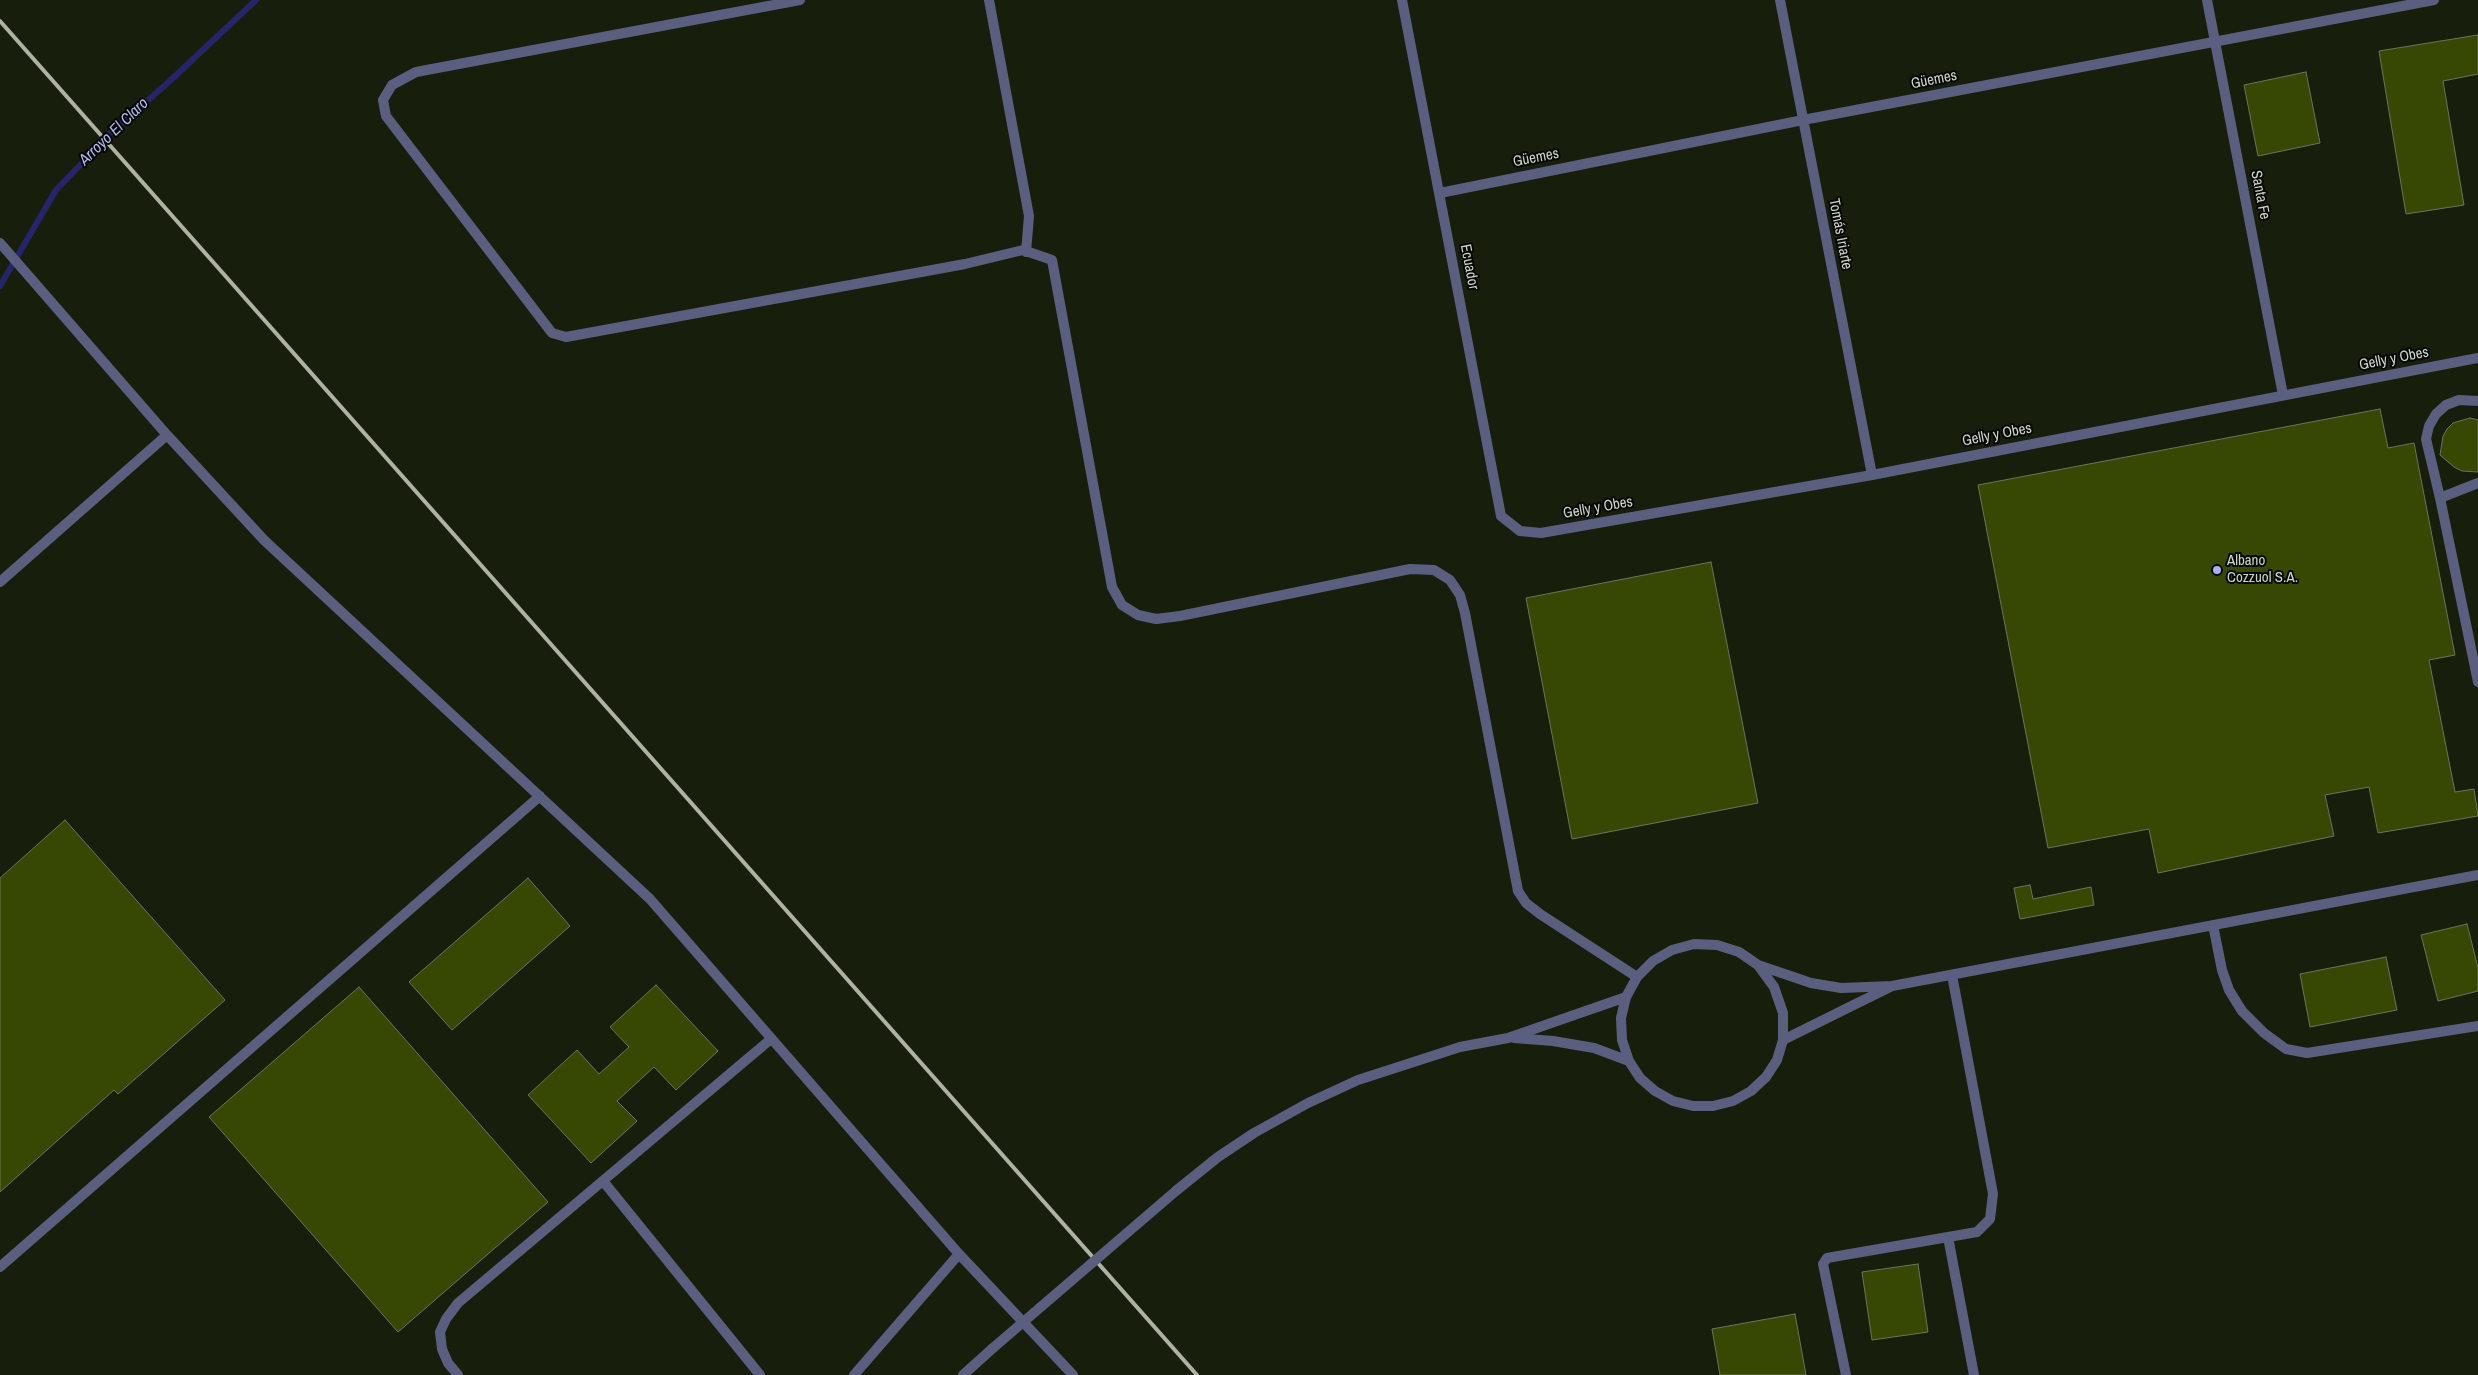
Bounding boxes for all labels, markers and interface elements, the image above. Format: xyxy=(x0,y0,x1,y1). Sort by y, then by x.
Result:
street label: Güemes xyxy=(1909,67,1959,93)
water label: Arroyo El Claro xyxy=(75,94,153,170)
street label: Güemes xyxy=(1511,145,1561,171)
street label: Santa Fe xyxy=(2246,169,2274,221)
street label: Tomás Iriarte xyxy=(1824,197,1856,271)
street label: Ecuador xyxy=(1456,243,1482,291)
street label: Gelly y Obes xyxy=(2358,343,2430,375)
street label: Gelly y Obes xyxy=(1961,419,2033,451)
street label: Gelly y Obes xyxy=(1562,493,1634,523)
place label: Albano Cozzuol S.A. xyxy=(2227,552,2298,587)
marker: Albano Cozzuol S.A. xyxy=(2211,564,2223,576)

